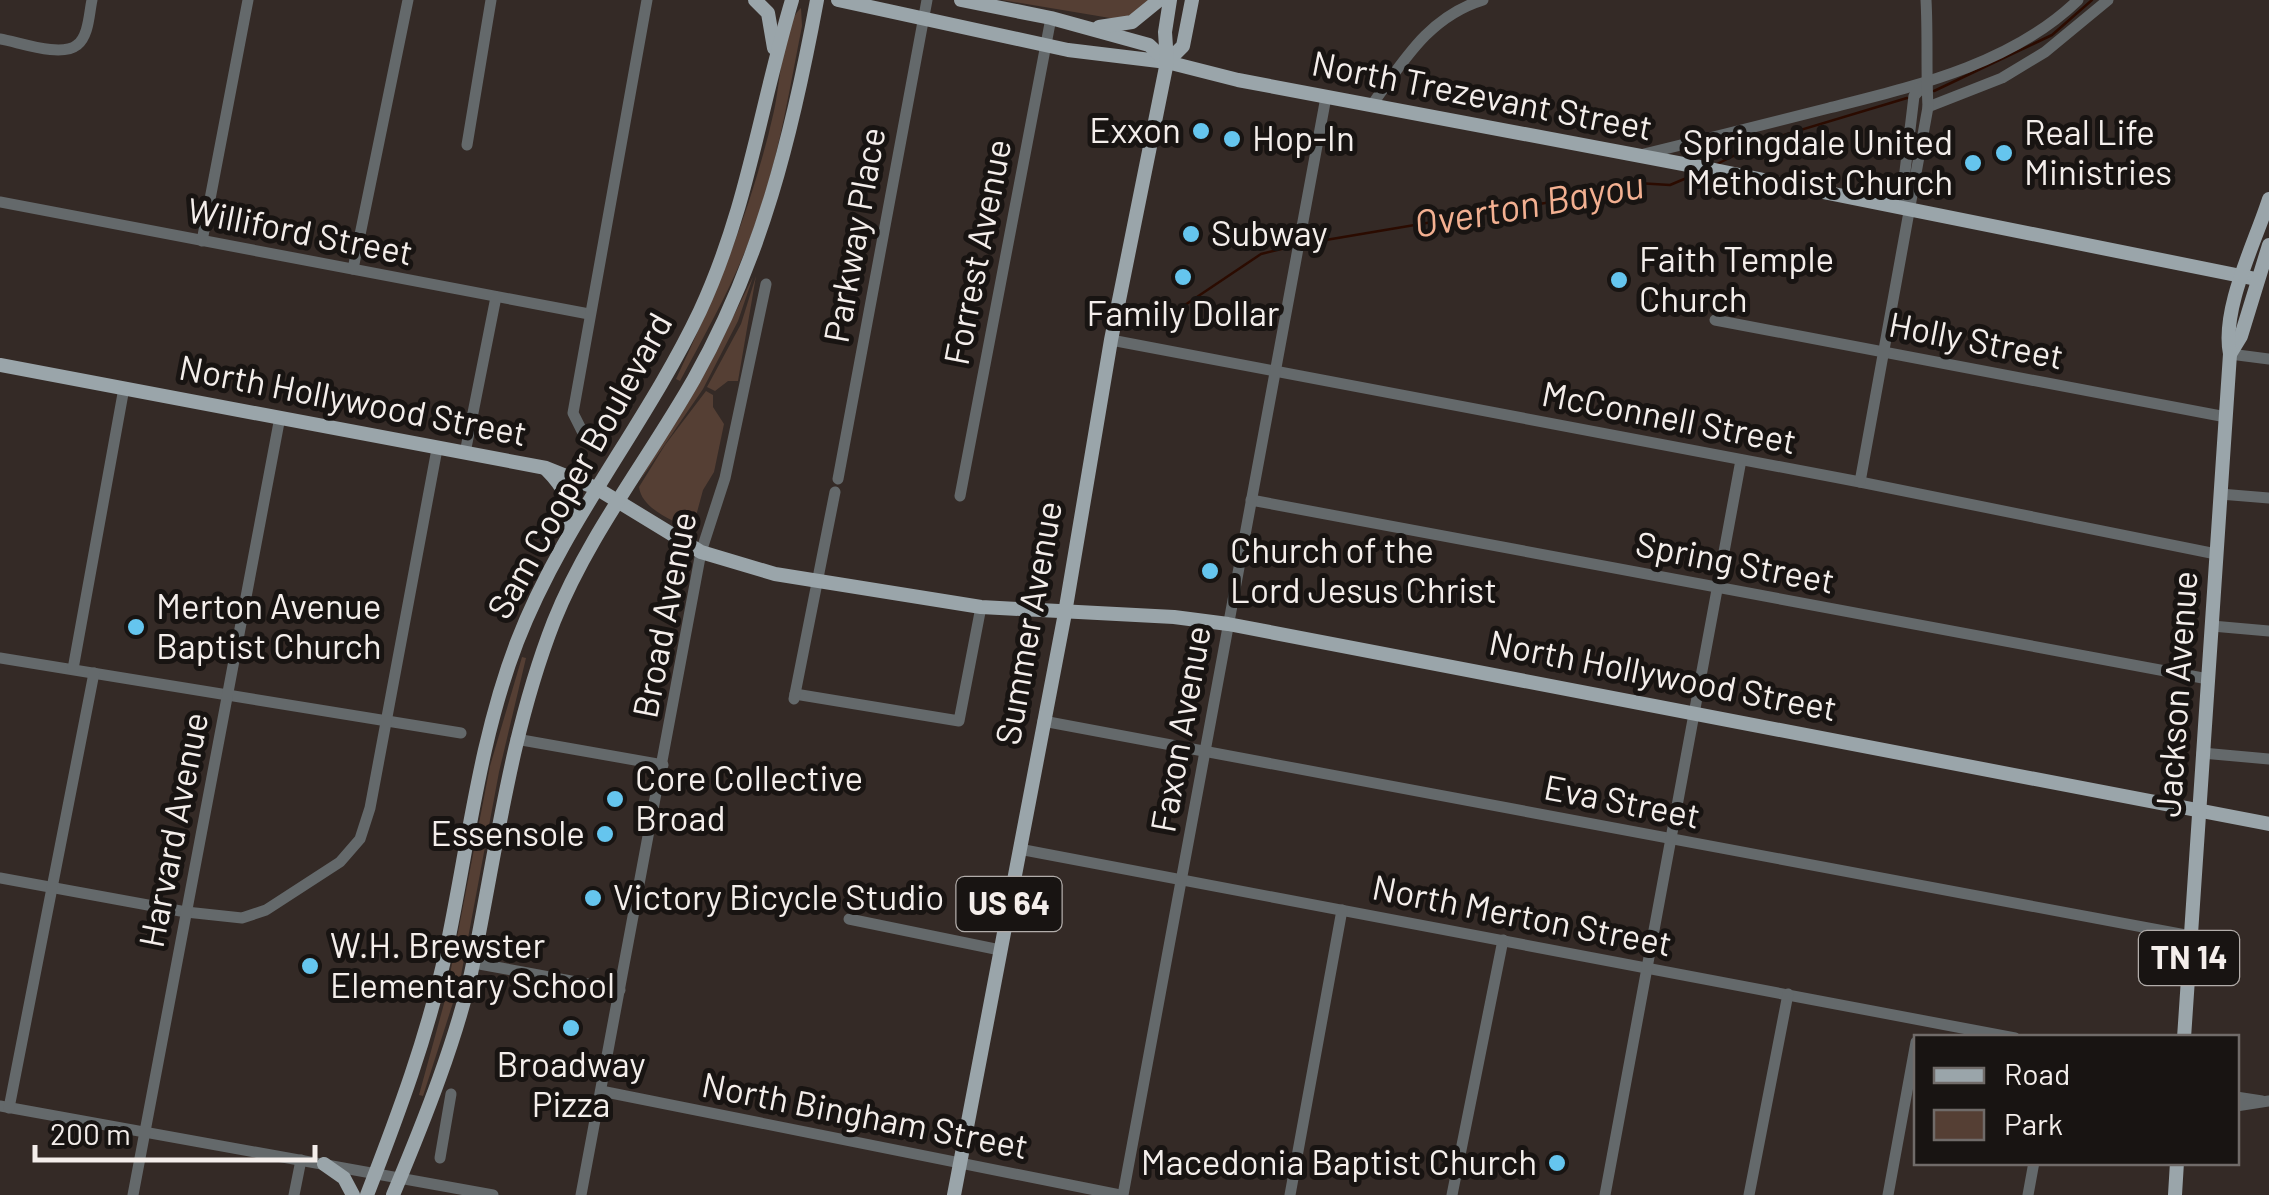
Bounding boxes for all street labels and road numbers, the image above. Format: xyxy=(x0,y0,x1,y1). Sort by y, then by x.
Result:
street label: North Trezevant Street xyxy=(1309,40,1656,148)
street label: Parkway Place xyxy=(813,124,893,346)
street label: Forrest Avenue xyxy=(934,135,1018,368)
street label: Williford Street xyxy=(184,188,417,272)
street label: Holly Street xyxy=(1886,302,2067,377)
street label: Sam Cooper Boulevard xyxy=(477,305,680,625)
street label: North Hollywood Street xyxy=(176,345,531,453)
street label: McConnell Street xyxy=(1539,371,1800,461)
street label: Summer Avenue xyxy=(985,498,1069,748)
street label: Broad Avenue xyxy=(623,508,704,721)
street label: Spring Street xyxy=(1632,521,1838,601)
street label: Jackson Avenue xyxy=(2145,569,2205,818)
street label: North Hollywood Street xyxy=(1486,620,1841,728)
street label: Faxon Avenue xyxy=(1140,622,1218,835)
street label: Harvard Avenue xyxy=(129,709,215,951)
street label: Eva Street xyxy=(1541,764,1704,836)
street label: North Merton Street xyxy=(1369,864,1676,964)
road number: US 64 xyxy=(956,877,1062,931)
road number: TN 14 xyxy=(2139,931,2239,985)
street label: North Bingham Street xyxy=(699,1062,1032,1166)

